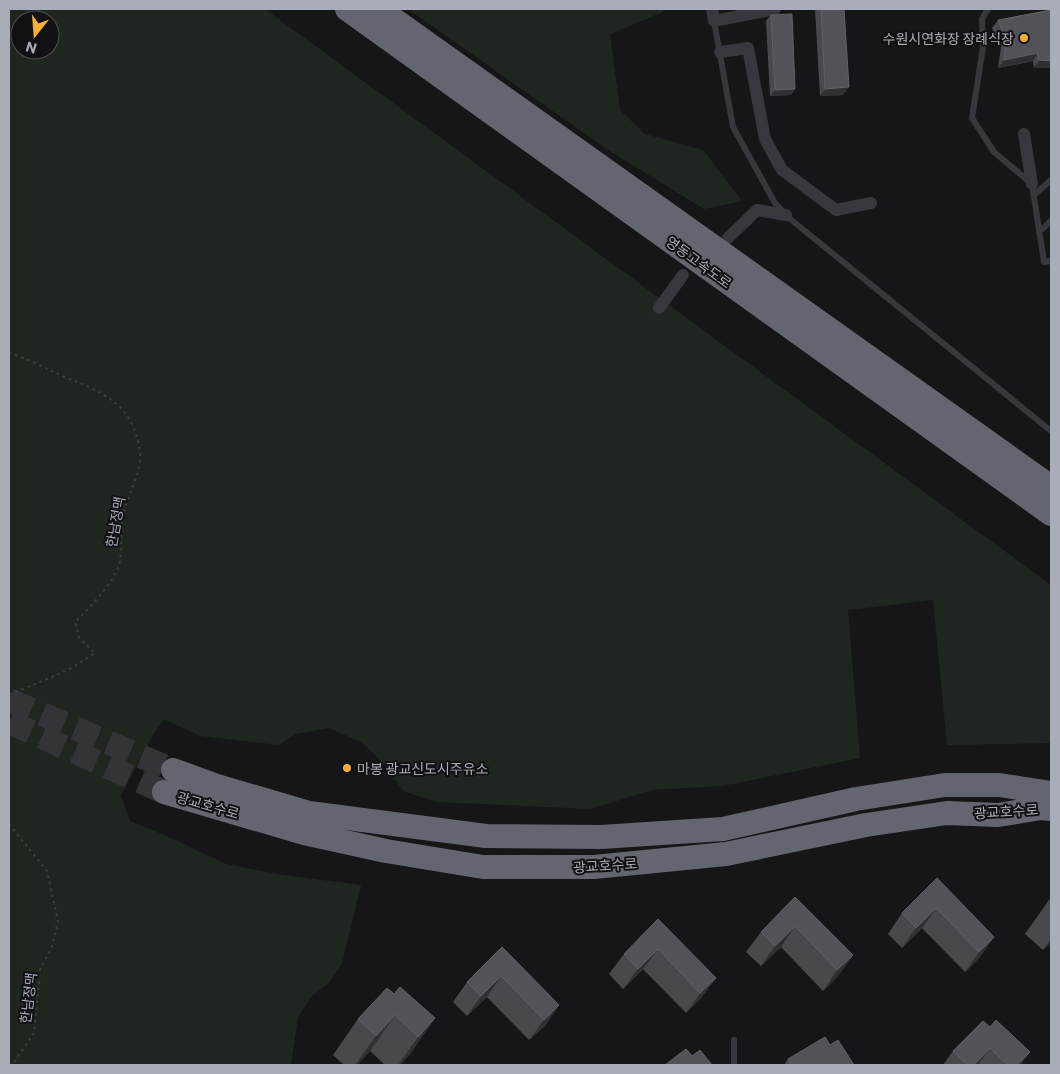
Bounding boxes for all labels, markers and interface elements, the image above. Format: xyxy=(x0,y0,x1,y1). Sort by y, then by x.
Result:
north arrow xyxy=(10,10,60,60)
place label: 수원시연화장 장례식장 xyxy=(883,30,1014,47)
marker: 수원시연화장 장례식장 xyxy=(1018,32,1030,44)
text: N xyxy=(24,38,39,58)
street label: 영동고속도로 xyxy=(663,232,735,292)
street label: 한남정맥 xyxy=(102,495,128,549)
place label: 마봉 광교신도시주유소 xyxy=(357,760,489,777)
marker: 마봉 광교신도시주유소 xyxy=(341,762,353,774)
street label: 광교호수로 xyxy=(175,788,241,822)
street label: 광교호수로 xyxy=(973,800,1039,822)
street label: 광교호수로 xyxy=(572,854,638,876)
street label: 한남정맥 xyxy=(16,971,40,1025)

